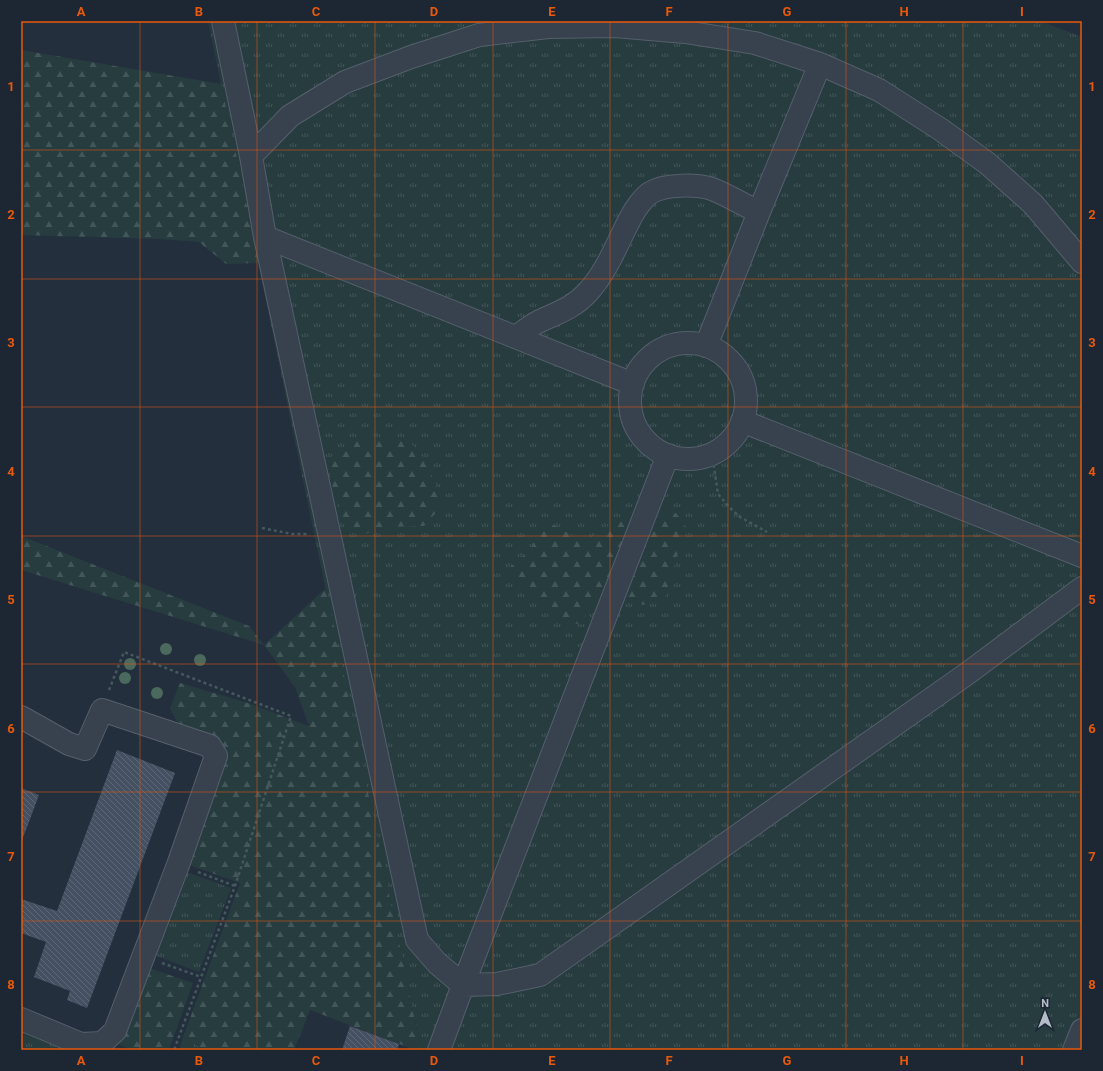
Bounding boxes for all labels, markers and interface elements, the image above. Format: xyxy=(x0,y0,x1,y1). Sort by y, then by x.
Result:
text: A xyxy=(77,4,86,19)
text: B xyxy=(195,4,203,19)
text: C xyxy=(312,4,321,19)
text: D xyxy=(430,4,438,19)
text: E xyxy=(548,4,556,19)
text: F xyxy=(665,4,673,19)
text: G xyxy=(783,4,792,19)
text: H xyxy=(899,4,909,19)
text: I xyxy=(1020,4,1024,19)
text: 1 xyxy=(7,79,15,94)
text: 1 xyxy=(1088,79,1096,94)
text: 2 xyxy=(7,207,15,222)
text: 2 xyxy=(1088,207,1096,222)
text: 3 xyxy=(7,335,15,350)
text: 3 xyxy=(1088,335,1096,350)
text: 4 xyxy=(7,464,15,479)
text: 4 xyxy=(1088,464,1096,479)
text: 5 xyxy=(7,592,15,607)
text: 5 xyxy=(1088,592,1096,607)
text: 6 xyxy=(7,721,15,736)
text: 6 xyxy=(1088,721,1096,736)
text: 7 xyxy=(7,849,15,864)
text: 7 xyxy=(1088,849,1096,864)
text: 8 xyxy=(7,977,15,992)
text: 8 xyxy=(1088,977,1096,992)
north arrow xyxy=(1025,993,1065,1033)
text: N xyxy=(1041,997,1049,1010)
text: A xyxy=(77,1053,86,1068)
text: B xyxy=(195,1053,203,1068)
text: C xyxy=(312,1053,321,1068)
text: D xyxy=(430,1053,438,1068)
text: E xyxy=(548,1053,556,1068)
text: F xyxy=(665,1053,673,1068)
text: G xyxy=(783,1053,792,1068)
text: H xyxy=(899,1053,909,1068)
text: I xyxy=(1020,1053,1024,1068)

